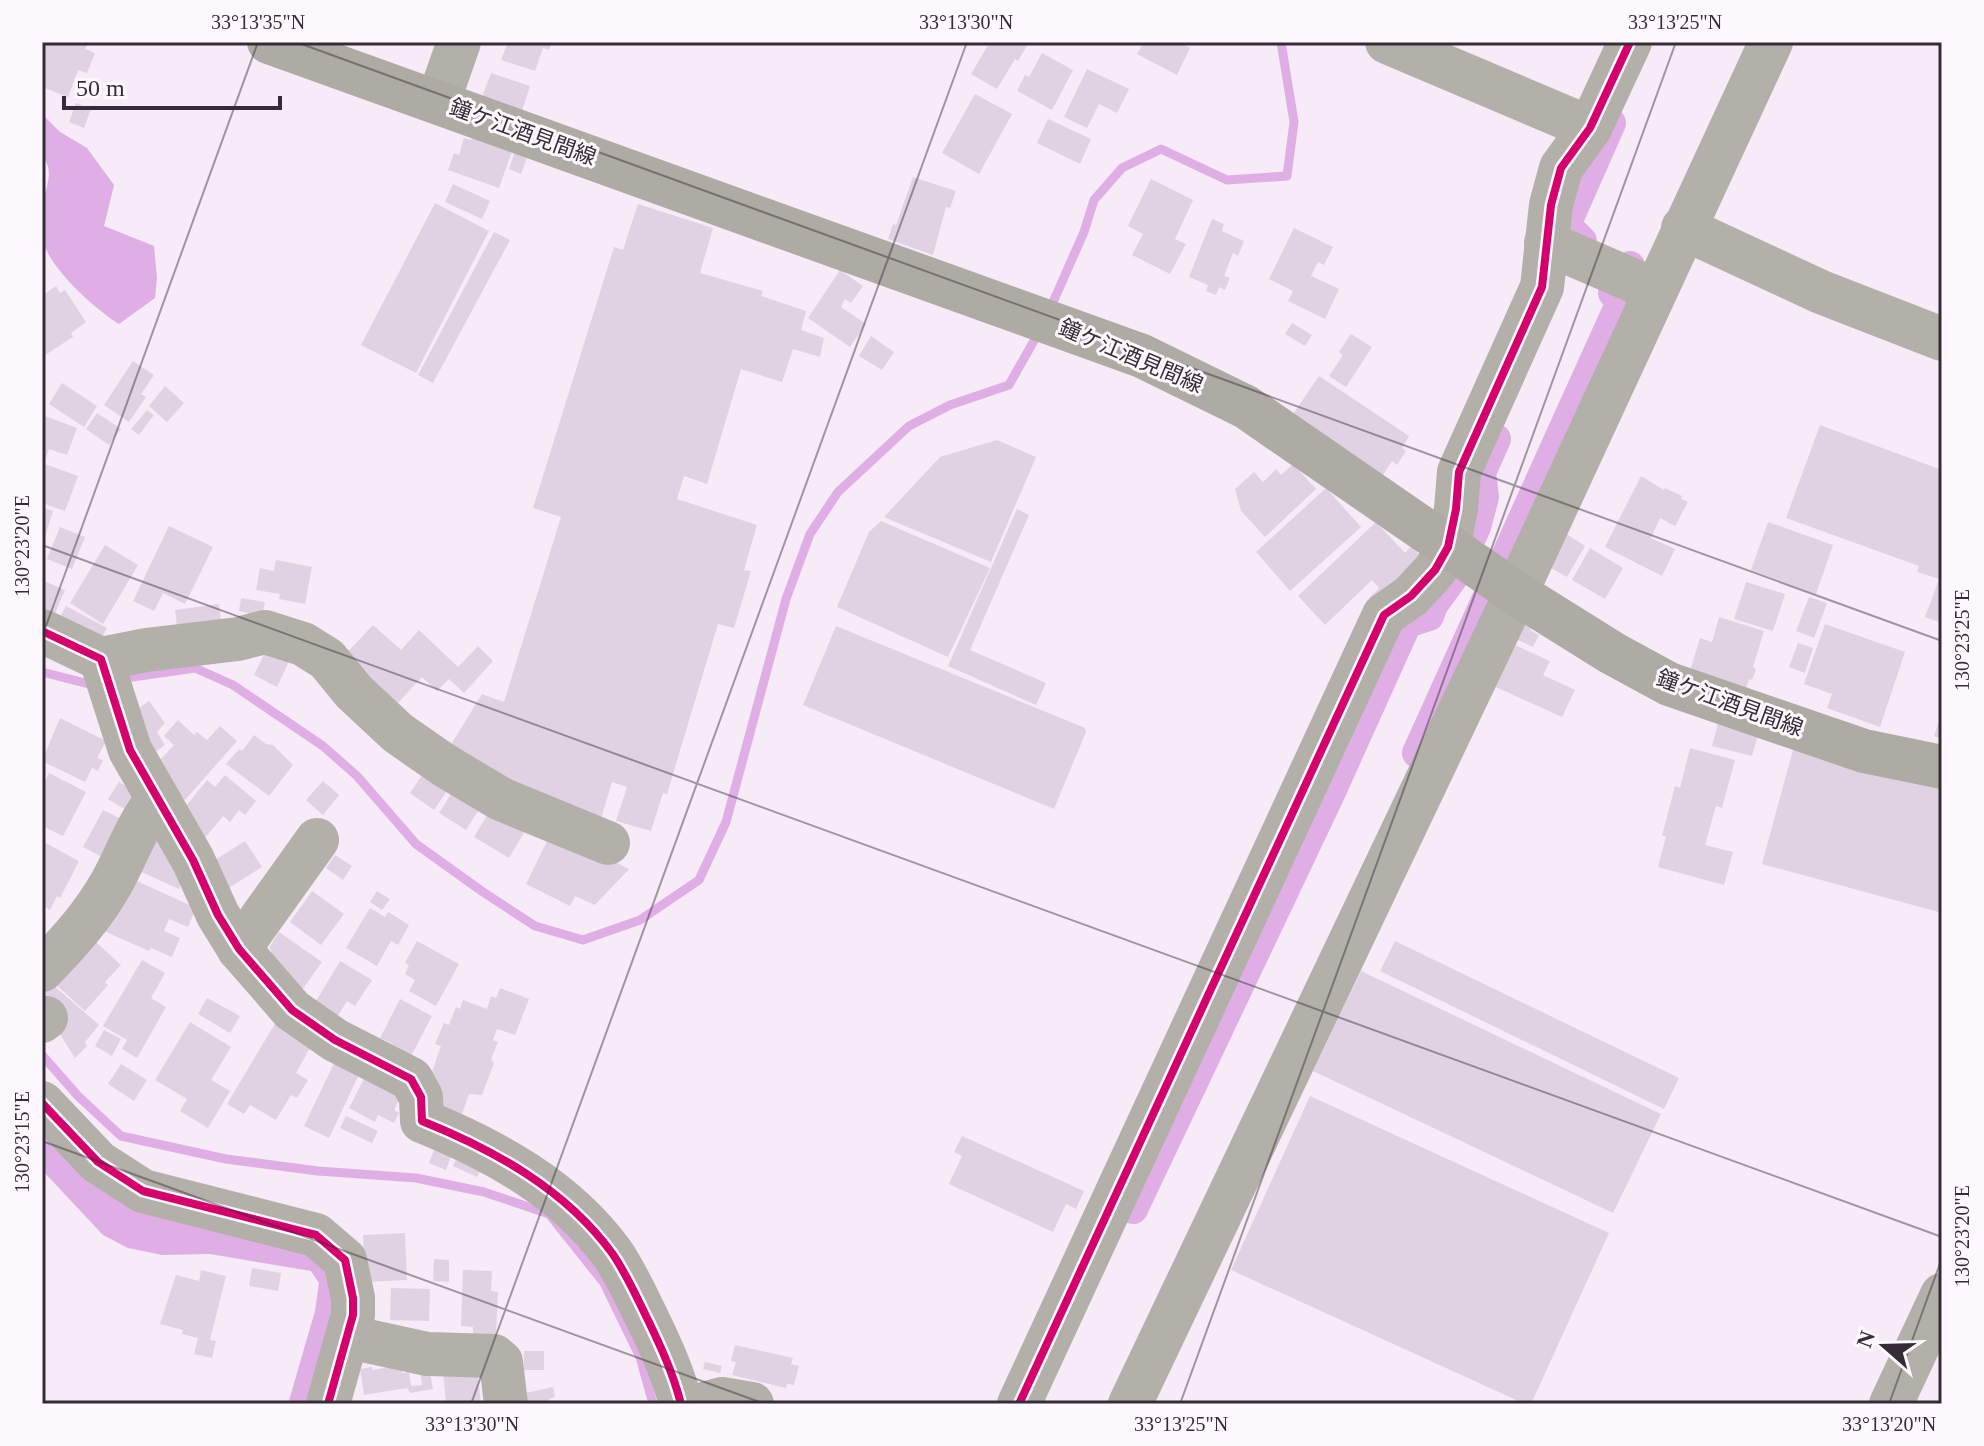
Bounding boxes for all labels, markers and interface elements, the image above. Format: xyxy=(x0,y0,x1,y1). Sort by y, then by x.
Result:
text: 33°13'35"N xyxy=(211,11,305,33)
text: 33°13'30"N xyxy=(919,11,1013,33)
text: 33°13'25"N xyxy=(1628,11,1722,33)
scale bar xyxy=(64,60,280,110)
text: 50 m xyxy=(76,75,125,101)
street label: 鐘ケ江酒見間線 xyxy=(446,94,600,170)
street label: 鐘ケ江酒見間線 xyxy=(1055,314,1207,398)
text: 130°23'20"E xyxy=(11,495,33,597)
text: 130°23'25"E xyxy=(1951,589,1973,691)
street label: 鐘ケ江酒見間線 xyxy=(1653,665,1807,741)
text: 130°23'15"E xyxy=(11,1091,33,1193)
text: 130°23'20"E xyxy=(1951,1185,1973,1287)
north arrow xyxy=(1844,1306,1924,1386)
text: N xyxy=(1851,1327,1880,1351)
text: 33°13'30"N xyxy=(425,1413,519,1435)
text: 33°13'25"N xyxy=(1134,1413,1228,1435)
text: 33°13'20"N xyxy=(1842,1413,1936,1435)

